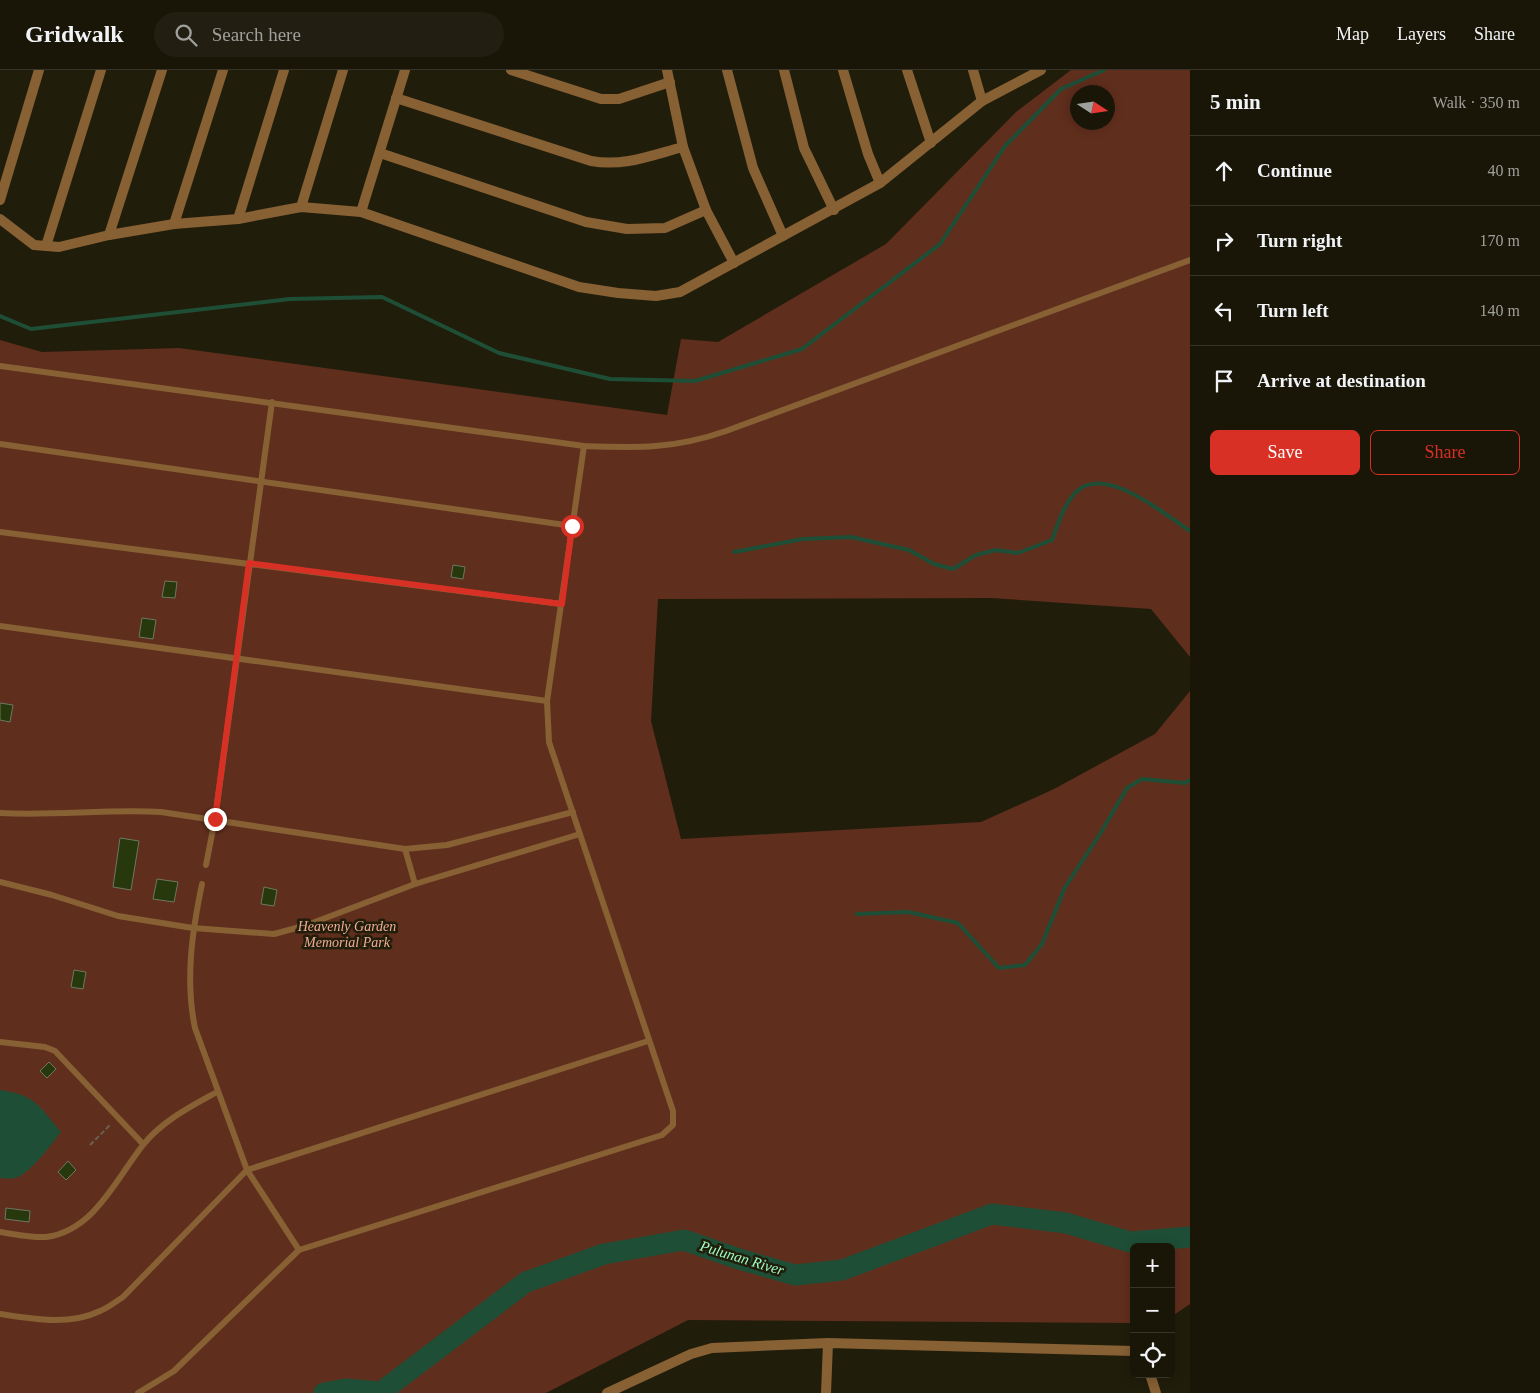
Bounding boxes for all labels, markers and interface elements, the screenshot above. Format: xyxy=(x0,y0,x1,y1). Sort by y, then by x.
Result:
search box xyxy=(154,12,504,57)
text: Gridwalk xyxy=(25,21,124,47)
icon: search xyxy=(172,21,200,49)
text: Search here xyxy=(212,24,301,45)
text: Map xyxy=(1336,24,1369,44)
text: Layers xyxy=(1397,24,1446,44)
text: Share xyxy=(1474,24,1515,44)
north arrow xyxy=(1070,85,1115,130)
text: 5 min xyxy=(1210,90,1261,114)
text: Walk · 350 m xyxy=(1433,94,1520,111)
icon: ahead xyxy=(1210,157,1238,185)
text: Continue xyxy=(1257,160,1332,181)
text: 40 m xyxy=(1488,162,1520,179)
icon: right xyxy=(1210,227,1238,255)
text: Turn right xyxy=(1257,230,1342,251)
text: 170 m xyxy=(1480,232,1520,249)
icon: left xyxy=(1210,297,1238,325)
text: Turn left xyxy=(1257,300,1329,321)
text: 140 m xyxy=(1480,302,1520,319)
icon: arrive xyxy=(1210,367,1238,395)
text: Arrive at destination xyxy=(1257,370,1426,391)
button: Save xyxy=(1210,430,1360,475)
button: Share xyxy=(1370,430,1520,475)
route start xyxy=(561,515,584,538)
route end xyxy=(204,808,227,831)
park label: Heavenly Garden Memorial Park xyxy=(297,919,396,950)
water label: Pulunan River xyxy=(697,1237,786,1278)
map controls xyxy=(1130,1243,1175,1378)
button: + xyxy=(1130,1243,1175,1288)
button: − xyxy=(1130,1288,1175,1333)
button: locate xyxy=(1130,1333,1175,1378)

